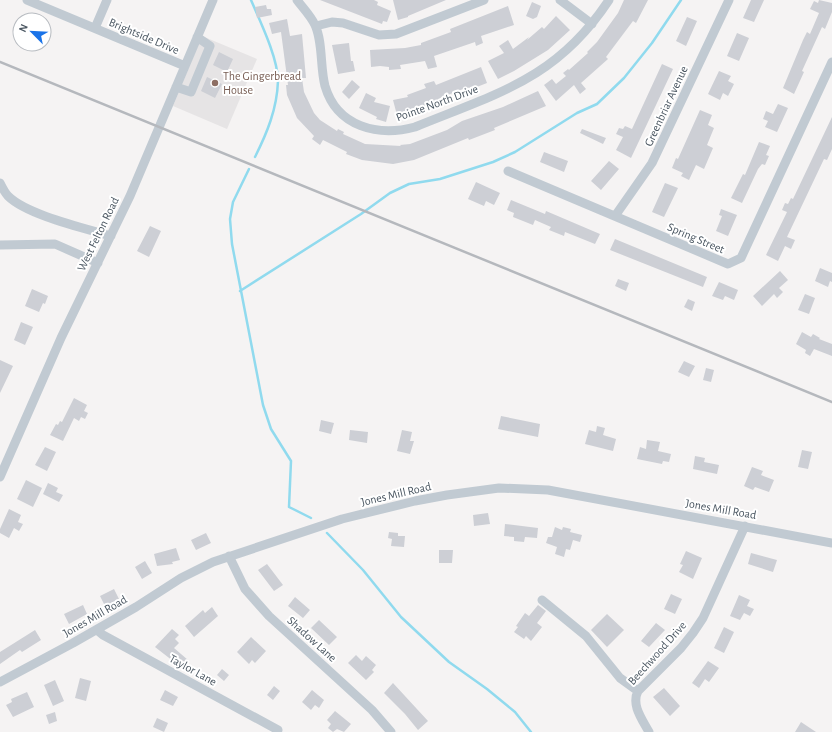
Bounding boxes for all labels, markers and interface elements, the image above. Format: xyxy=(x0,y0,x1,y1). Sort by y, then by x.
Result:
north arrow xyxy=(12,12,52,52)
street label: Brightside Drive xyxy=(107,16,181,56)
text: N xyxy=(17,22,30,34)
street label: Greenbriar Avenue xyxy=(642,64,690,148)
place label: The Gingerbread House xyxy=(223,70,301,96)
marker: The Gingerbread House xyxy=(210,78,220,88)
street label: Pointe North Drive xyxy=(394,83,480,123)
street label: West Felton Road xyxy=(75,195,121,273)
street label: Spring Street xyxy=(666,221,726,255)
street label: Jones Mill Road xyxy=(360,480,432,508)
street label: Jones Mill Road xyxy=(685,497,757,521)
street label: Jones Mill Road xyxy=(61,593,129,639)
street label: Shadow Lane xyxy=(285,614,339,664)
street label: Beechwood Drive xyxy=(625,619,689,687)
street label: Taylor Lane xyxy=(167,652,219,689)

